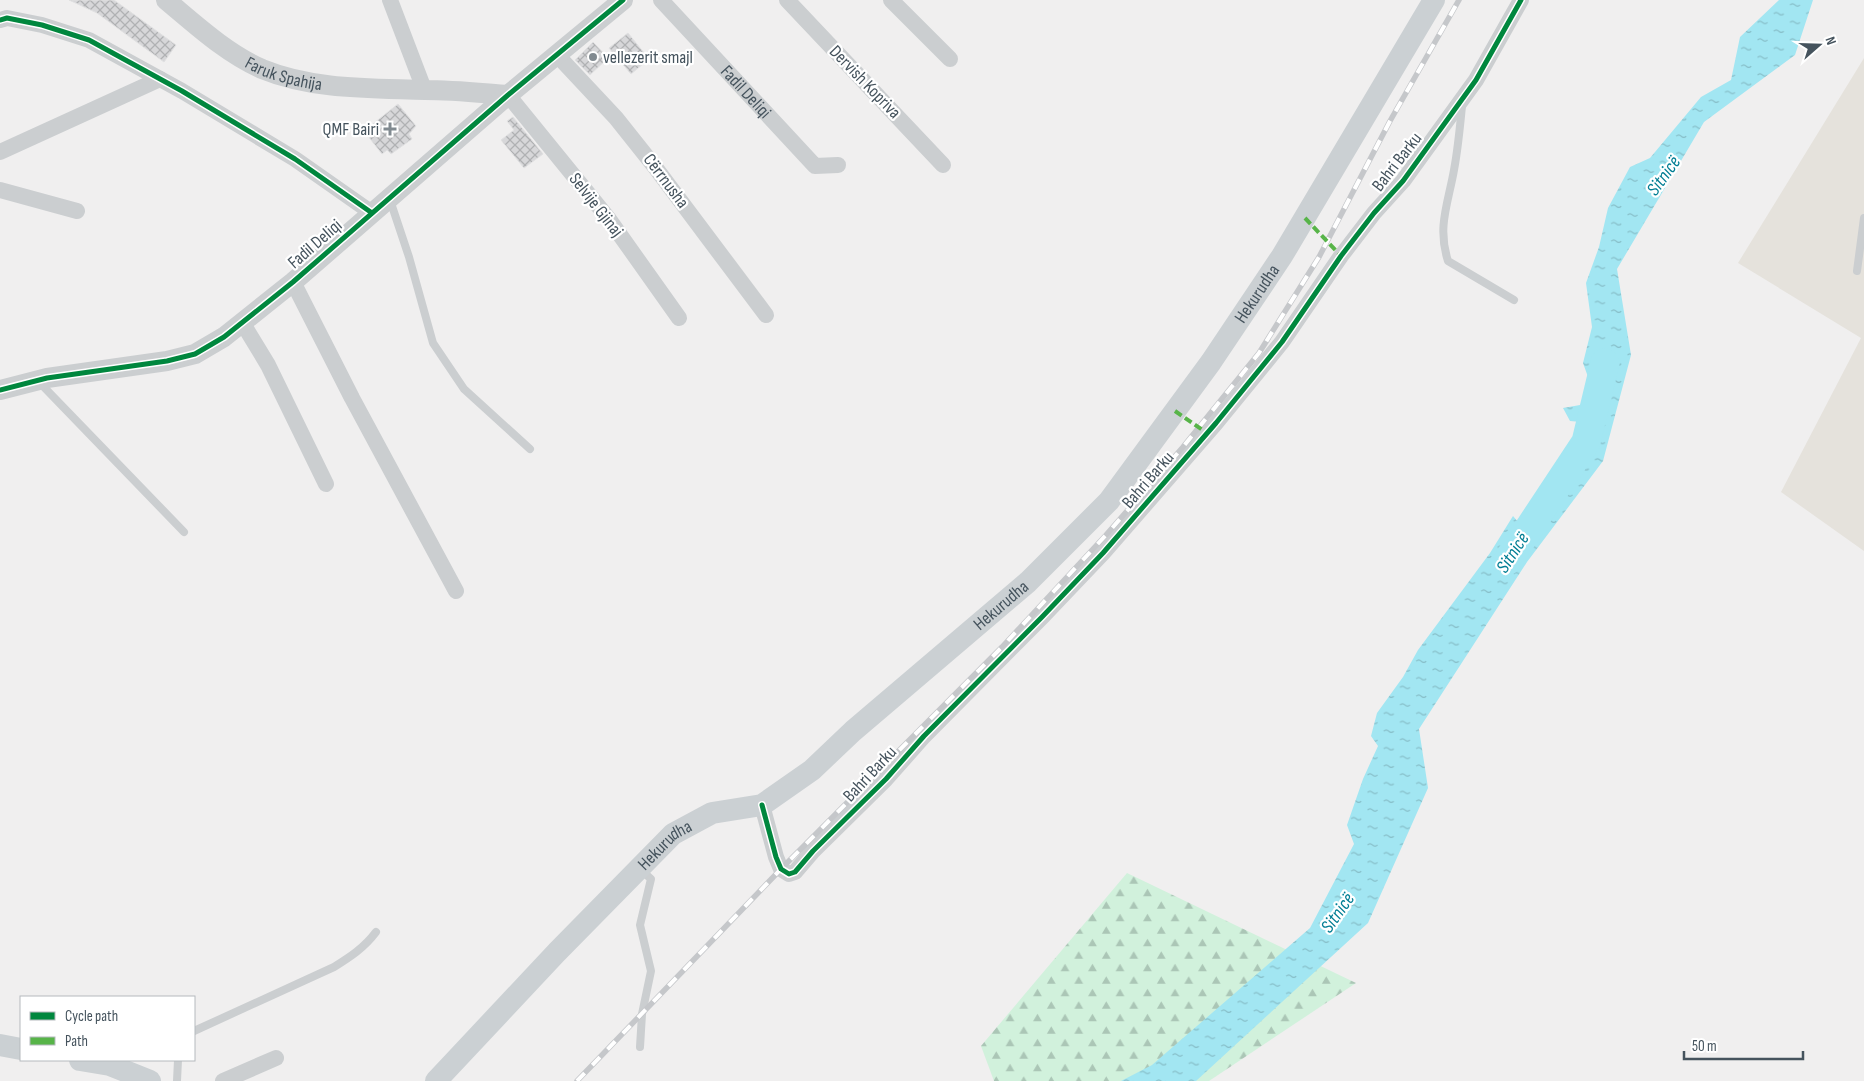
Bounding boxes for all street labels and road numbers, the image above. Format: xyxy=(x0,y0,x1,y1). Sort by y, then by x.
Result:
street label: Dervish Kopriva xyxy=(825,41,905,123)
street label: Faruk Spahija xyxy=(242,52,323,95)
street label: Fadil Deliqi xyxy=(716,61,776,122)
street label: Bahri Barku xyxy=(1368,128,1426,196)
street label: Cërrnusha xyxy=(639,150,693,212)
street label: Selvije Gjinaj xyxy=(565,169,627,241)
street label: Fadil Deliqi xyxy=(284,215,346,273)
street label: Hekurudha xyxy=(1230,260,1284,327)
street label: Bahri Barku xyxy=(1118,447,1178,513)
street label: Hekurudha xyxy=(969,576,1033,634)
street label: Bahri Barku xyxy=(839,742,901,806)
street label: Hekurudha xyxy=(633,815,695,874)

